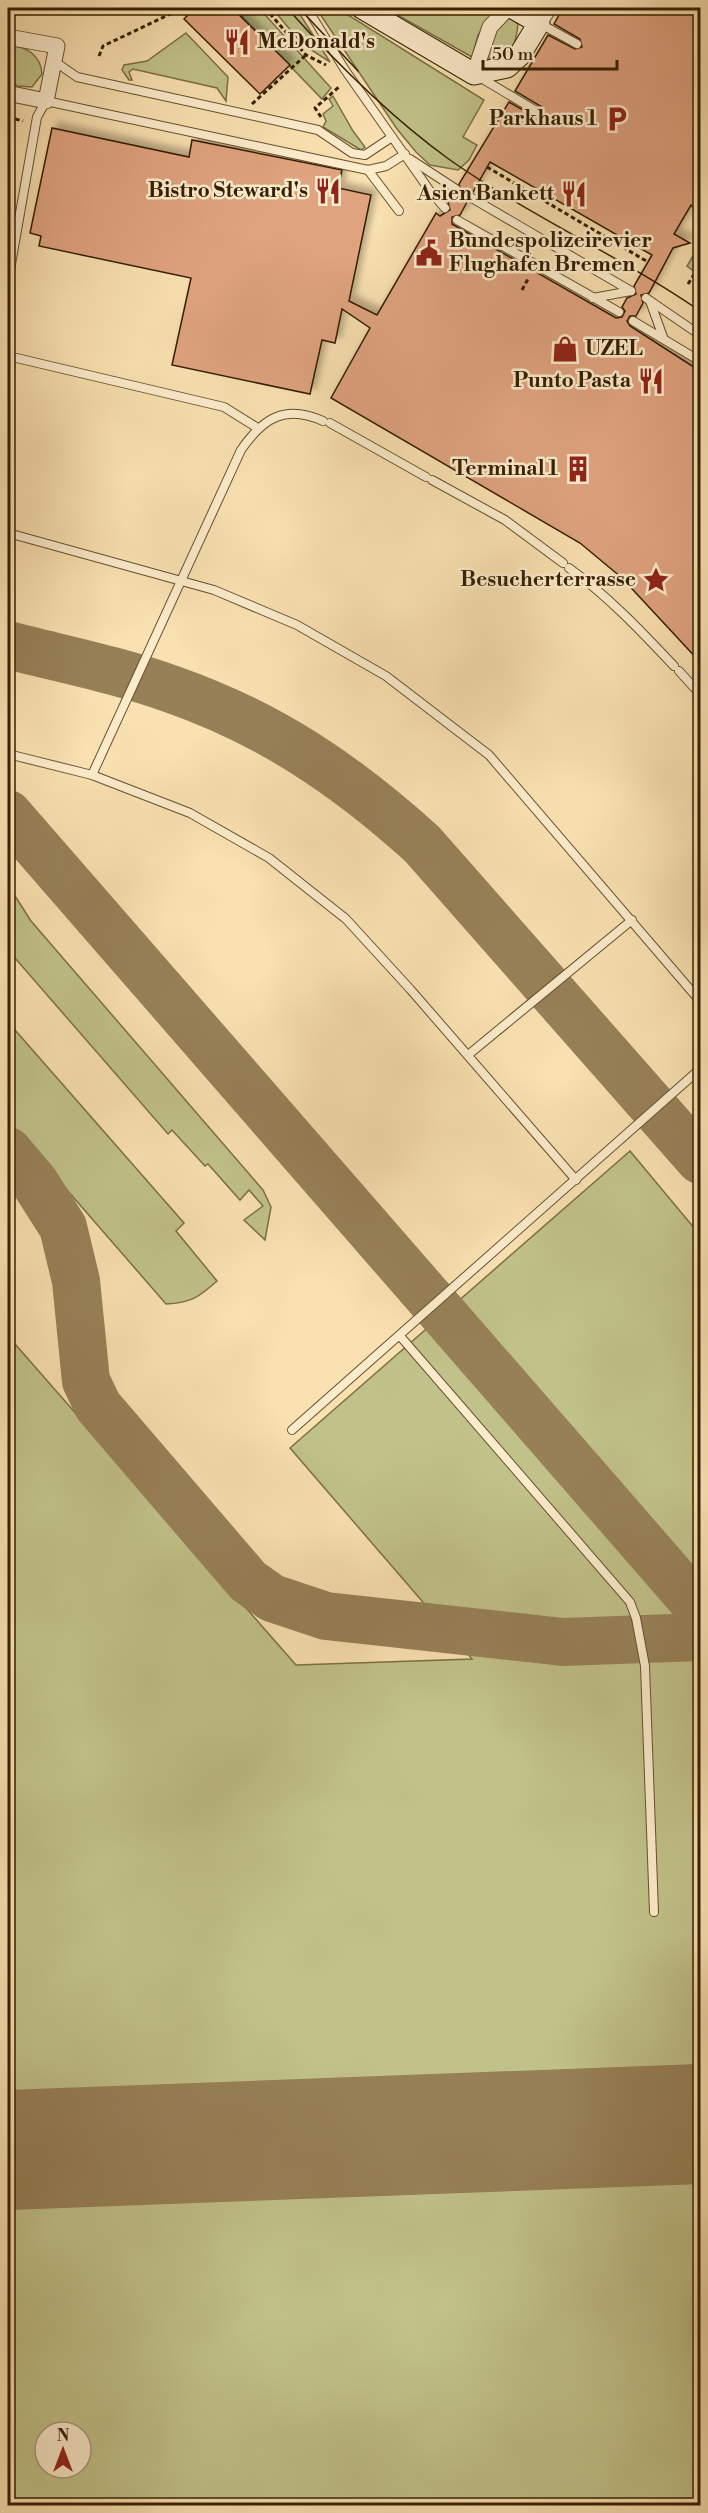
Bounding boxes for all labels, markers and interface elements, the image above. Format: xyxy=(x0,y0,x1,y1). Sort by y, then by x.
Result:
restaurant icon: McDonald's xyxy=(222,27,252,57)
place label: McDonald's xyxy=(257,29,375,55)
scale bar xyxy=(483,33,616,71)
text: 50 m xyxy=(492,43,534,66)
parking icon: Parkhaus 1 xyxy=(602,104,632,134)
place label: Parkhaus 1 xyxy=(489,106,597,132)
restaurant icon: Bistro Steward's xyxy=(313,176,343,206)
place label: Bistro Steward's xyxy=(148,178,308,204)
restaurant icon: Asien Bankett xyxy=(559,179,589,209)
place label: Asien Bankett xyxy=(416,181,555,207)
place label: Bundespolizeirevier Flughafen Bremen xyxy=(449,228,652,278)
public building icon: Bundespolizeirevier Flughafen Bremen xyxy=(414,238,444,268)
shop icon: UZEL xyxy=(550,334,580,364)
place label: UZEL xyxy=(585,336,643,362)
restaurant icon: Punto Pasta xyxy=(636,366,666,396)
place label: Punto Pasta xyxy=(513,368,632,394)
building icon: Terminal 1 xyxy=(563,454,593,484)
place label: Terminal 1 xyxy=(452,456,558,482)
place icon: Besucherterrasse xyxy=(641,565,671,595)
place label: Besucherterrasse xyxy=(460,567,636,593)
north arrow xyxy=(33,2420,93,2480)
text: N xyxy=(57,2426,70,2446)

